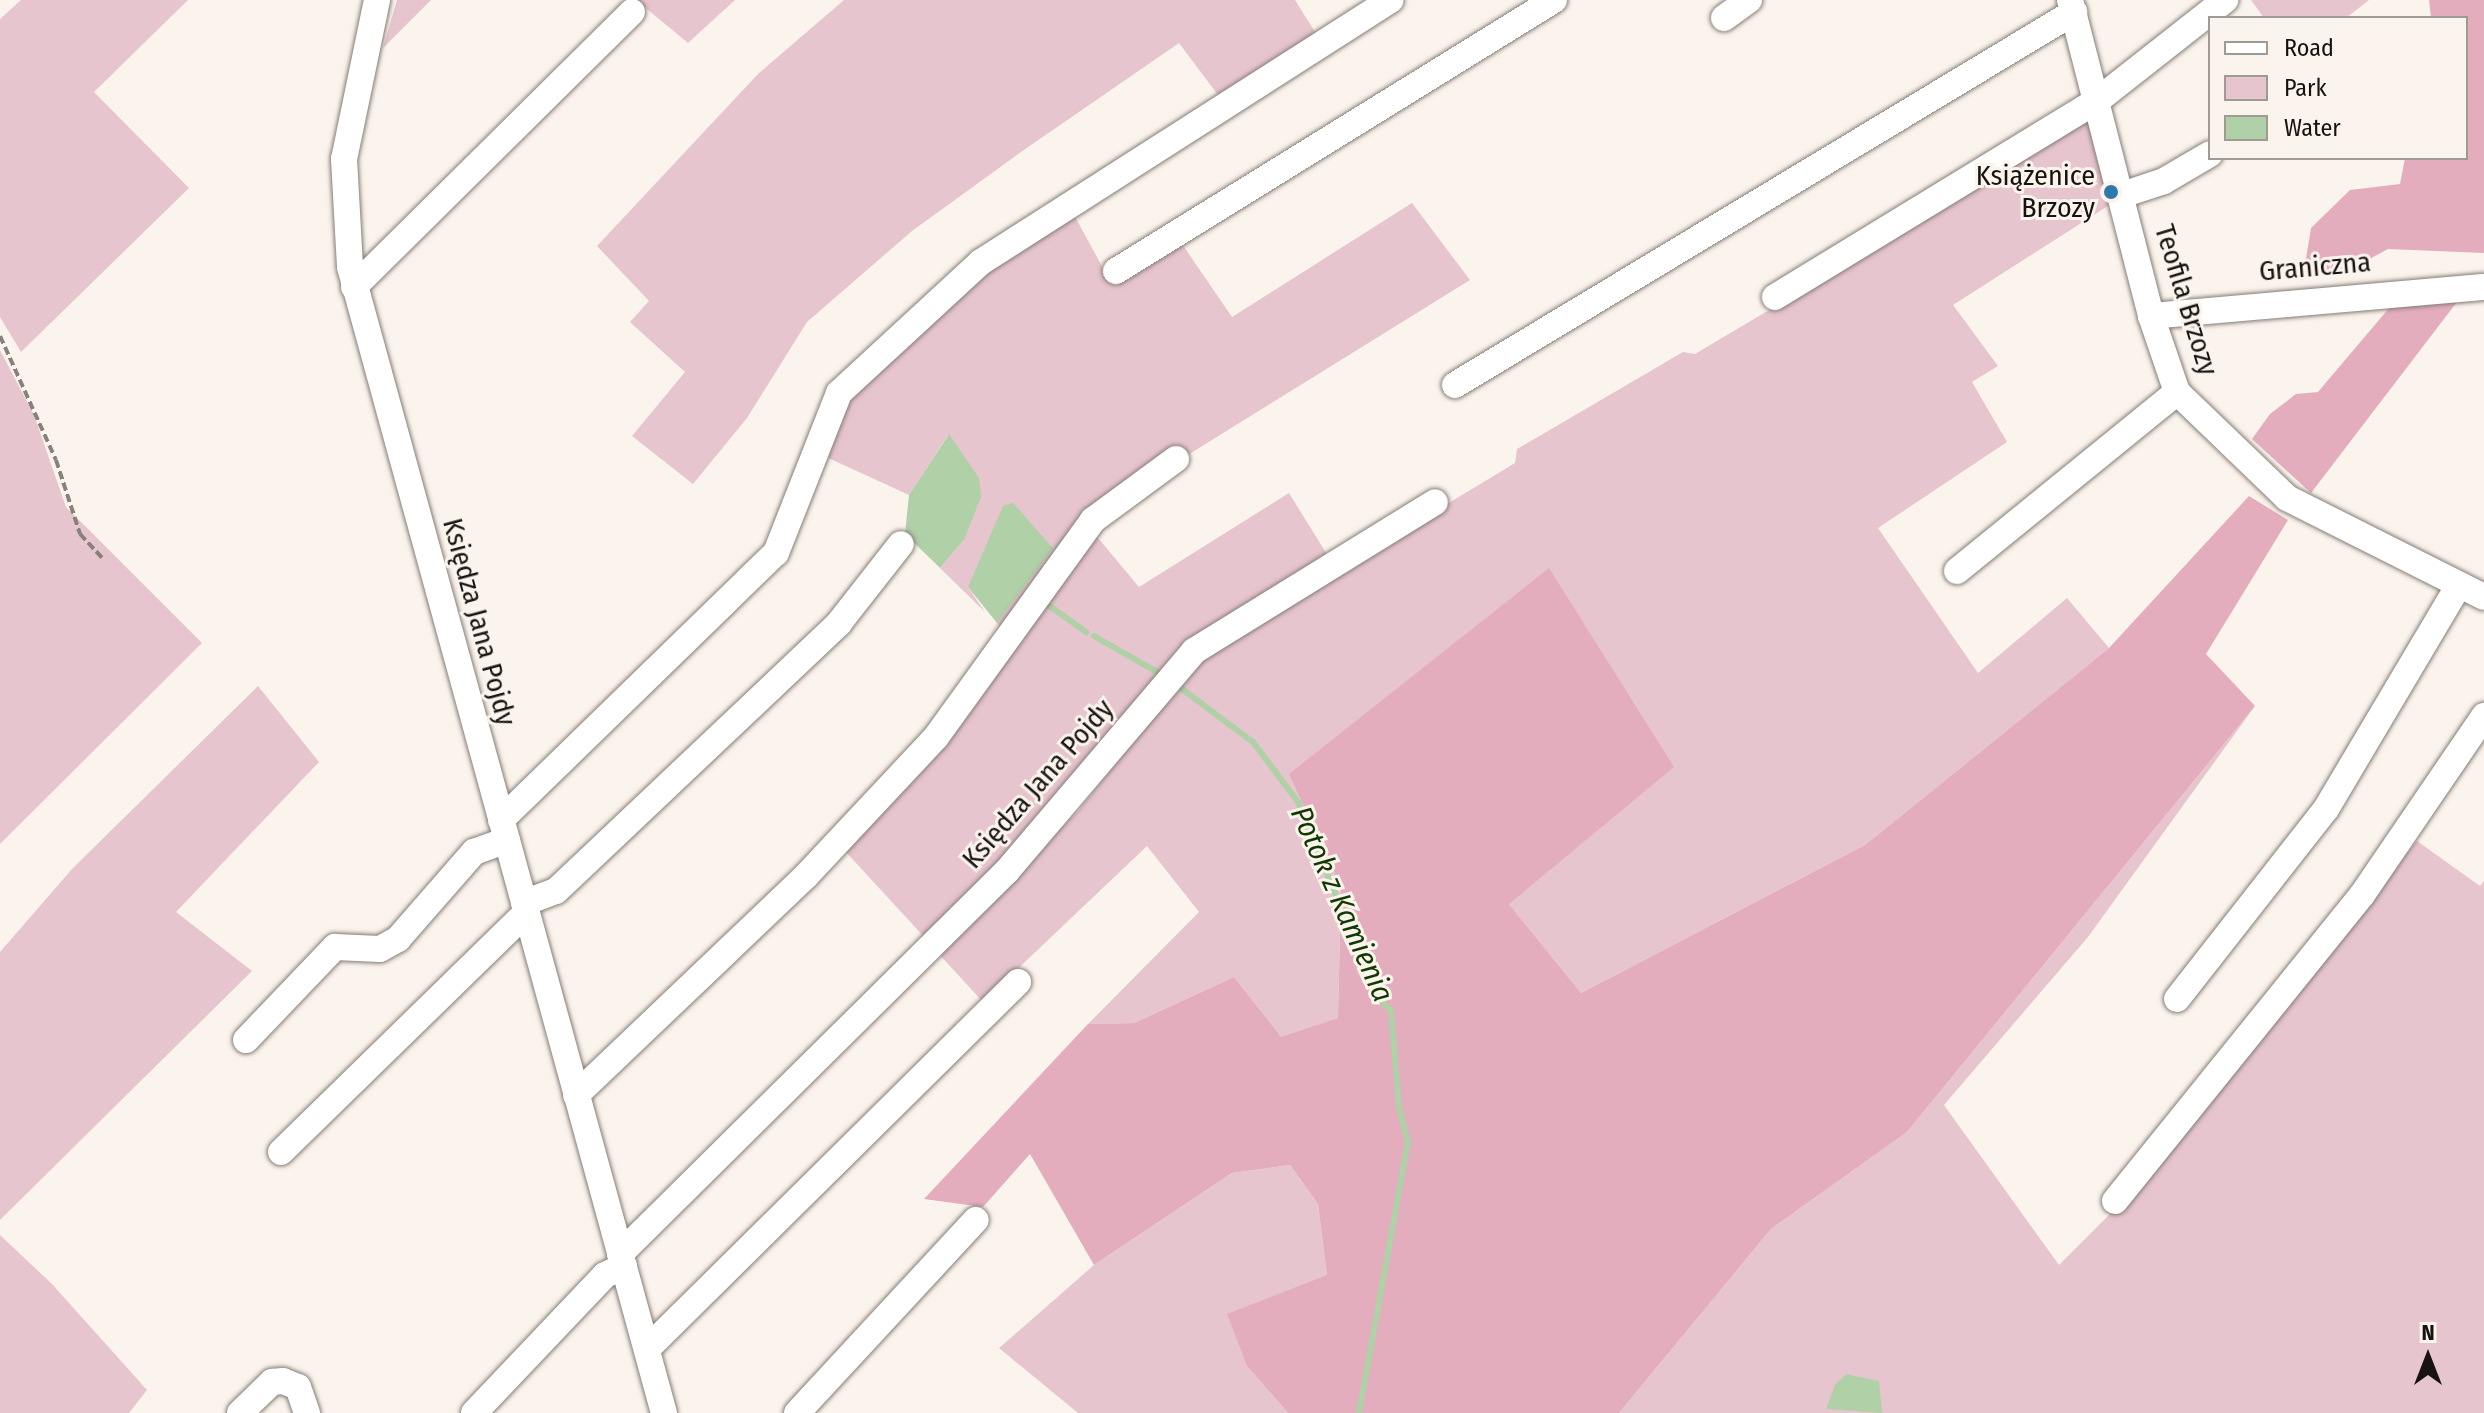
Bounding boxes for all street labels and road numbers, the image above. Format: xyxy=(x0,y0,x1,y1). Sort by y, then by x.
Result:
street label: Teofila Brzozy xyxy=(2147,221,2225,379)
street label: Graniczna xyxy=(2258,245,2372,289)
street label: Księdza Jana Pojdy xyxy=(435,515,523,729)
street label: Księdza Jana Pojdy xyxy=(955,693,1121,875)

